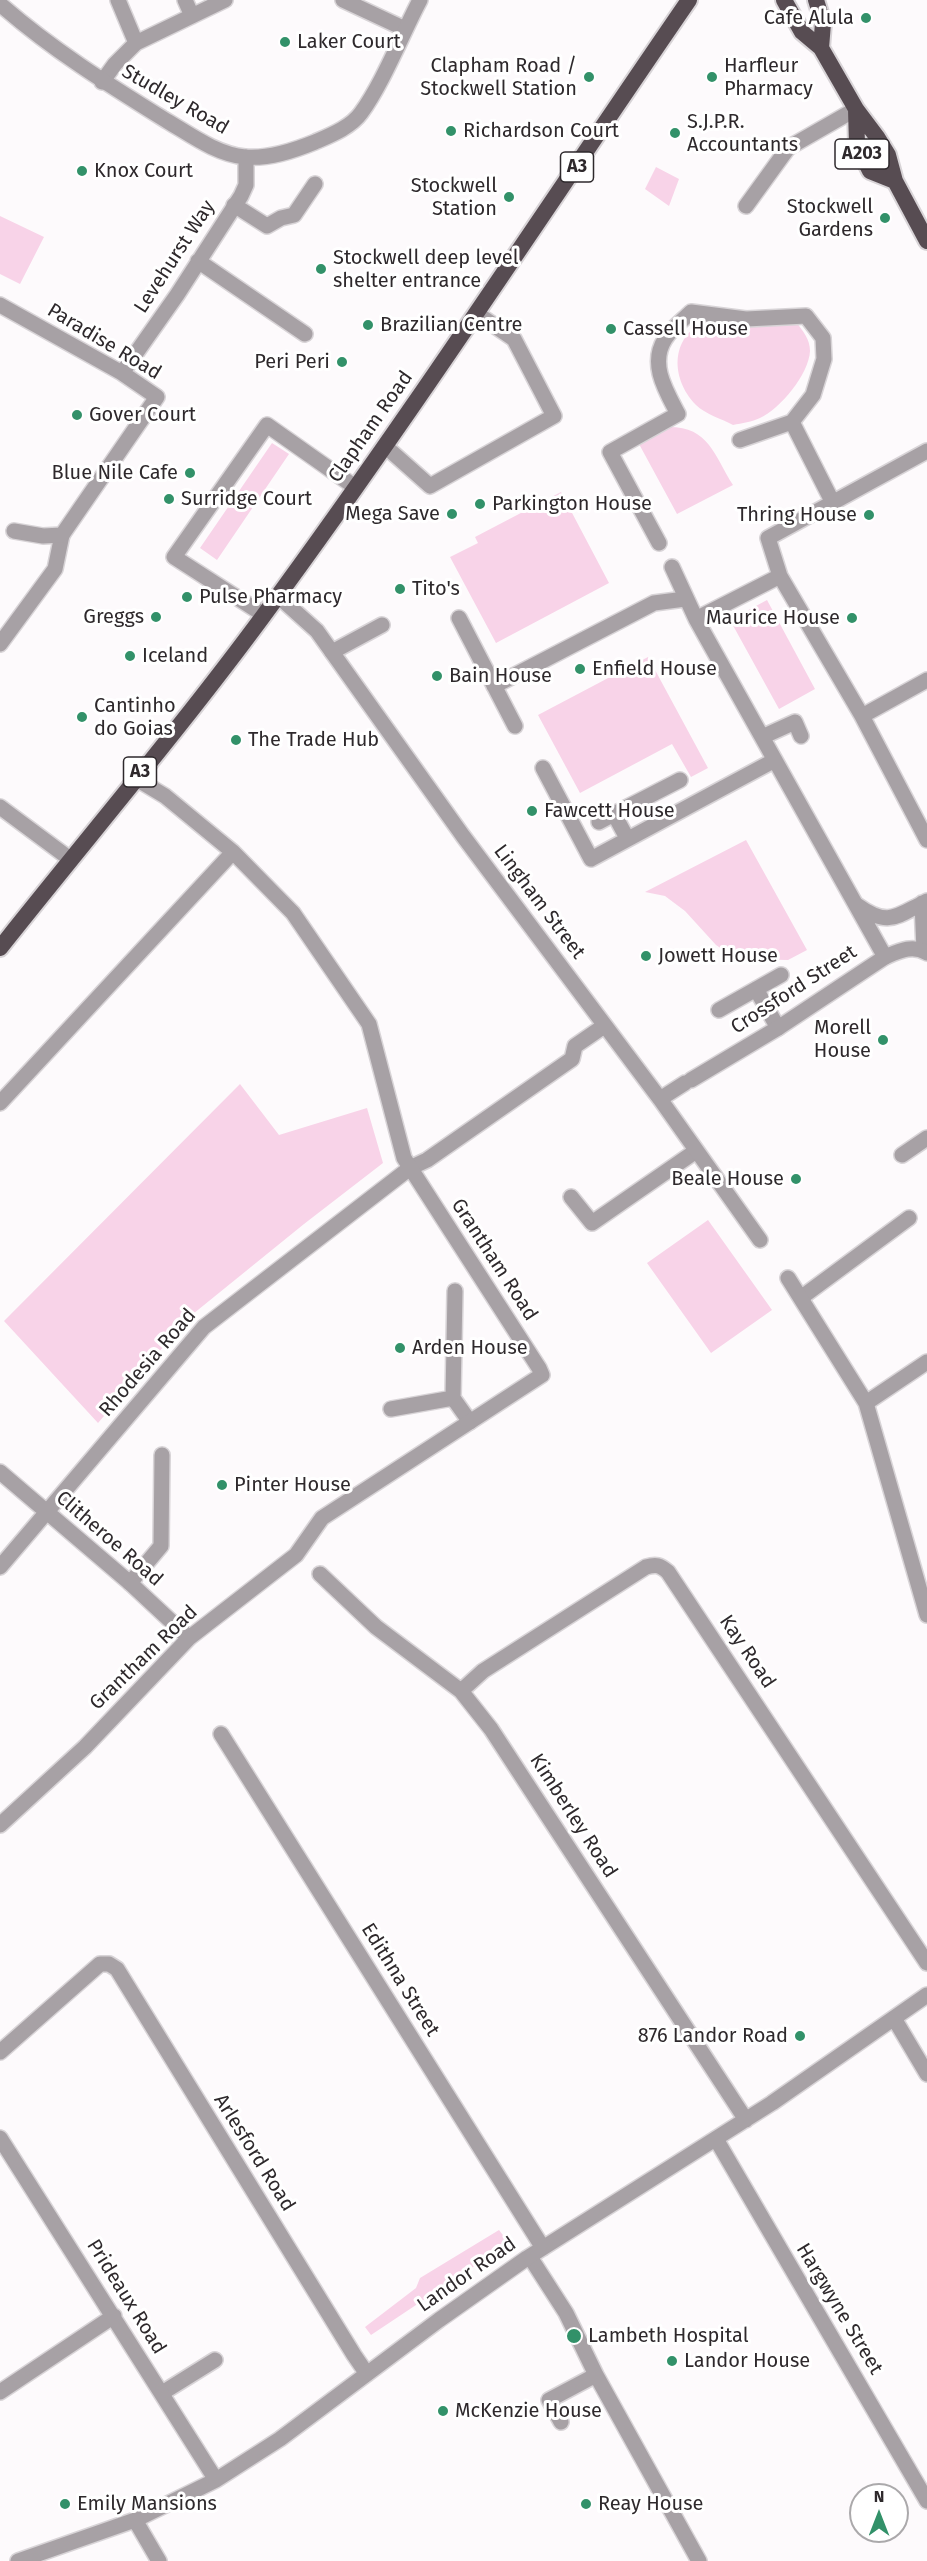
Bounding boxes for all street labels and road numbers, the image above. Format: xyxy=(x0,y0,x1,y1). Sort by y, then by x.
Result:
street label: Studley Road xyxy=(117,60,233,140)
road number: A203 xyxy=(835,139,889,169)
road number: A3 xyxy=(560,152,594,182)
street label: Levehurst Way xyxy=(130,196,220,318)
street label: Paradise Road xyxy=(43,299,165,385)
street label: Clapham Road xyxy=(324,367,418,487)
road number: A3 xyxy=(124,757,156,787)
street label: Lingham Street xyxy=(488,840,590,964)
street label: Crossford Street xyxy=(727,940,861,1040)
street label: Grantham Road xyxy=(446,1194,542,1326)
street label: Rhodesia Road xyxy=(94,1304,202,1422)
street label: Clitheroe Road xyxy=(51,1486,167,1592)
street label: Grantham Road xyxy=(85,1601,203,1715)
street label: Kay Road xyxy=(714,1611,780,1693)
street label: Kimberley Road xyxy=(524,1750,622,1882)
street label: Edithna Street xyxy=(356,1919,444,2041)
street label: Arlesford Road xyxy=(208,2090,300,2216)
street label: Landor Road xyxy=(413,2232,521,2318)
street label: Prideaux Road xyxy=(81,2235,171,2359)
street label: Hargwyne Street xyxy=(790,2239,888,2379)

